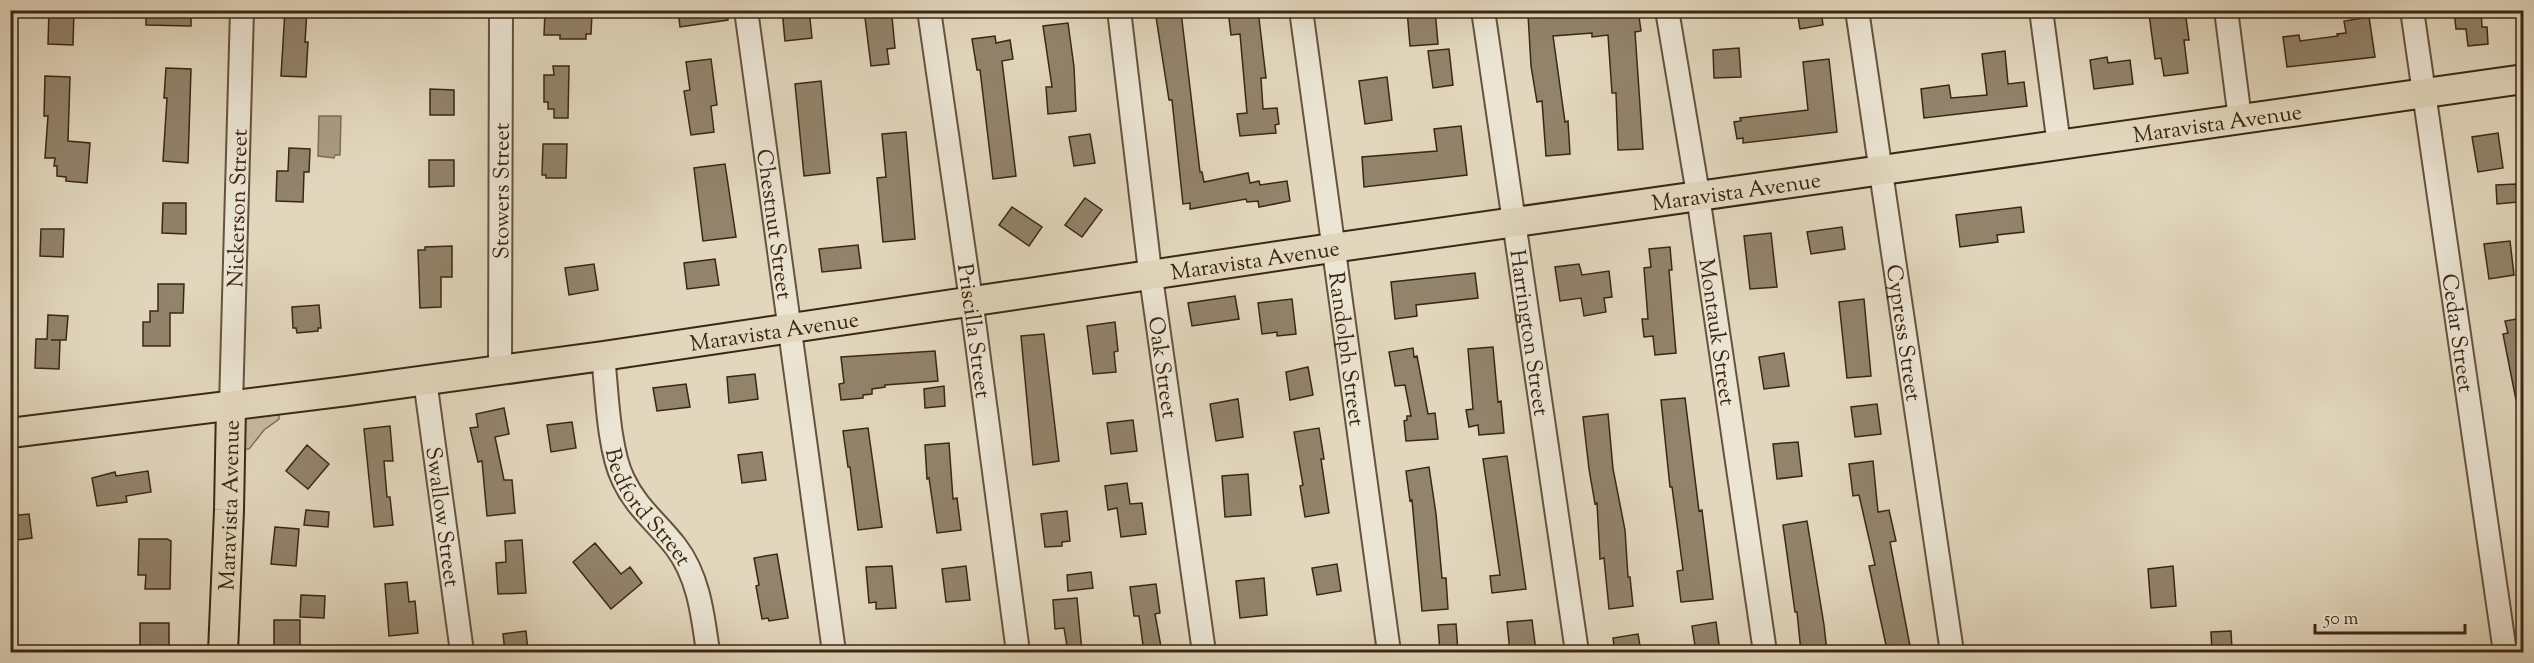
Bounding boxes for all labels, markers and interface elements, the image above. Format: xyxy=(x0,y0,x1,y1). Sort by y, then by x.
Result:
street label: Maravista Avenue xyxy=(2131,98,2304,153)
street label: Stowers Street xyxy=(487,122,520,259)
street label: Nickerson Street xyxy=(221,128,258,288)
street label: Chestnut Street xyxy=(746,147,799,302)
street label: Maravista Avenue xyxy=(1650,166,1823,222)
street label: Maravista Avenue xyxy=(1169,234,1342,291)
street label: Harrington Street xyxy=(1499,248,1555,419)
street label: Montauk Street xyxy=(1688,257,1742,409)
street label: Priscilla Street xyxy=(947,262,997,401)
street label: Cypress Street xyxy=(1876,262,1928,404)
street label: Randolph Street xyxy=(1318,270,1371,429)
street label: Cedar Street xyxy=(2431,272,2480,395)
street label: Maravista Avenue xyxy=(688,305,861,362)
street label: Oak Street xyxy=(1138,315,1184,421)
street label: Maravista Avenue xyxy=(213,420,250,591)
street label: Swallow Street xyxy=(415,445,466,590)
street label: Bedford Street xyxy=(595,445,698,573)
scale bar xyxy=(2315,597,2465,635)
text: 50 m xyxy=(2323,607,2359,633)

